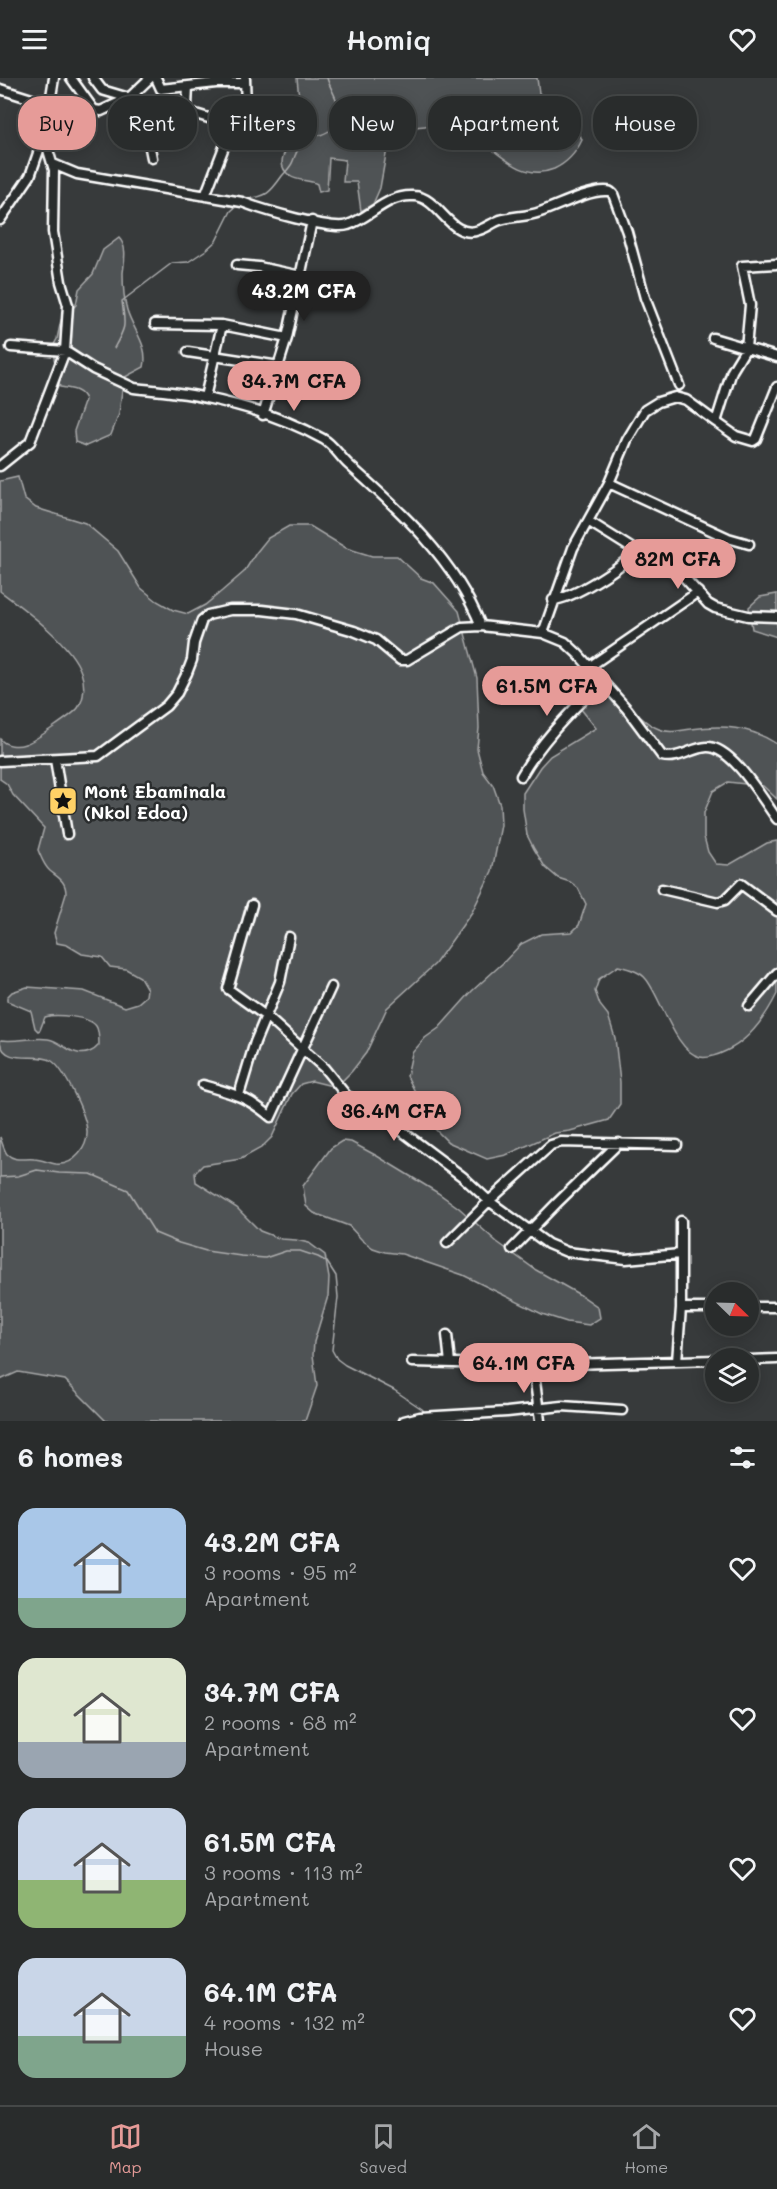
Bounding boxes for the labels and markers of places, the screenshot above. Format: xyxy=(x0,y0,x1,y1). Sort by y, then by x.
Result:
pin: 43.2M CFA xyxy=(235,271,373,322)
pin: 34.7M CFA xyxy=(225,361,363,412)
pin: 82M CFA xyxy=(623,539,733,590)
pin: 61.5M CFA xyxy=(478,666,616,717)
place label: Mont Ebaminala (Nkol Edoa) xyxy=(84,779,226,824)
place icon: Mont Ebaminala (Nkol Edoa) xyxy=(47,785,79,817)
pin: 36.4M CFA xyxy=(325,1091,463,1142)
pin: 64.1M CFA xyxy=(455,1343,593,1394)

